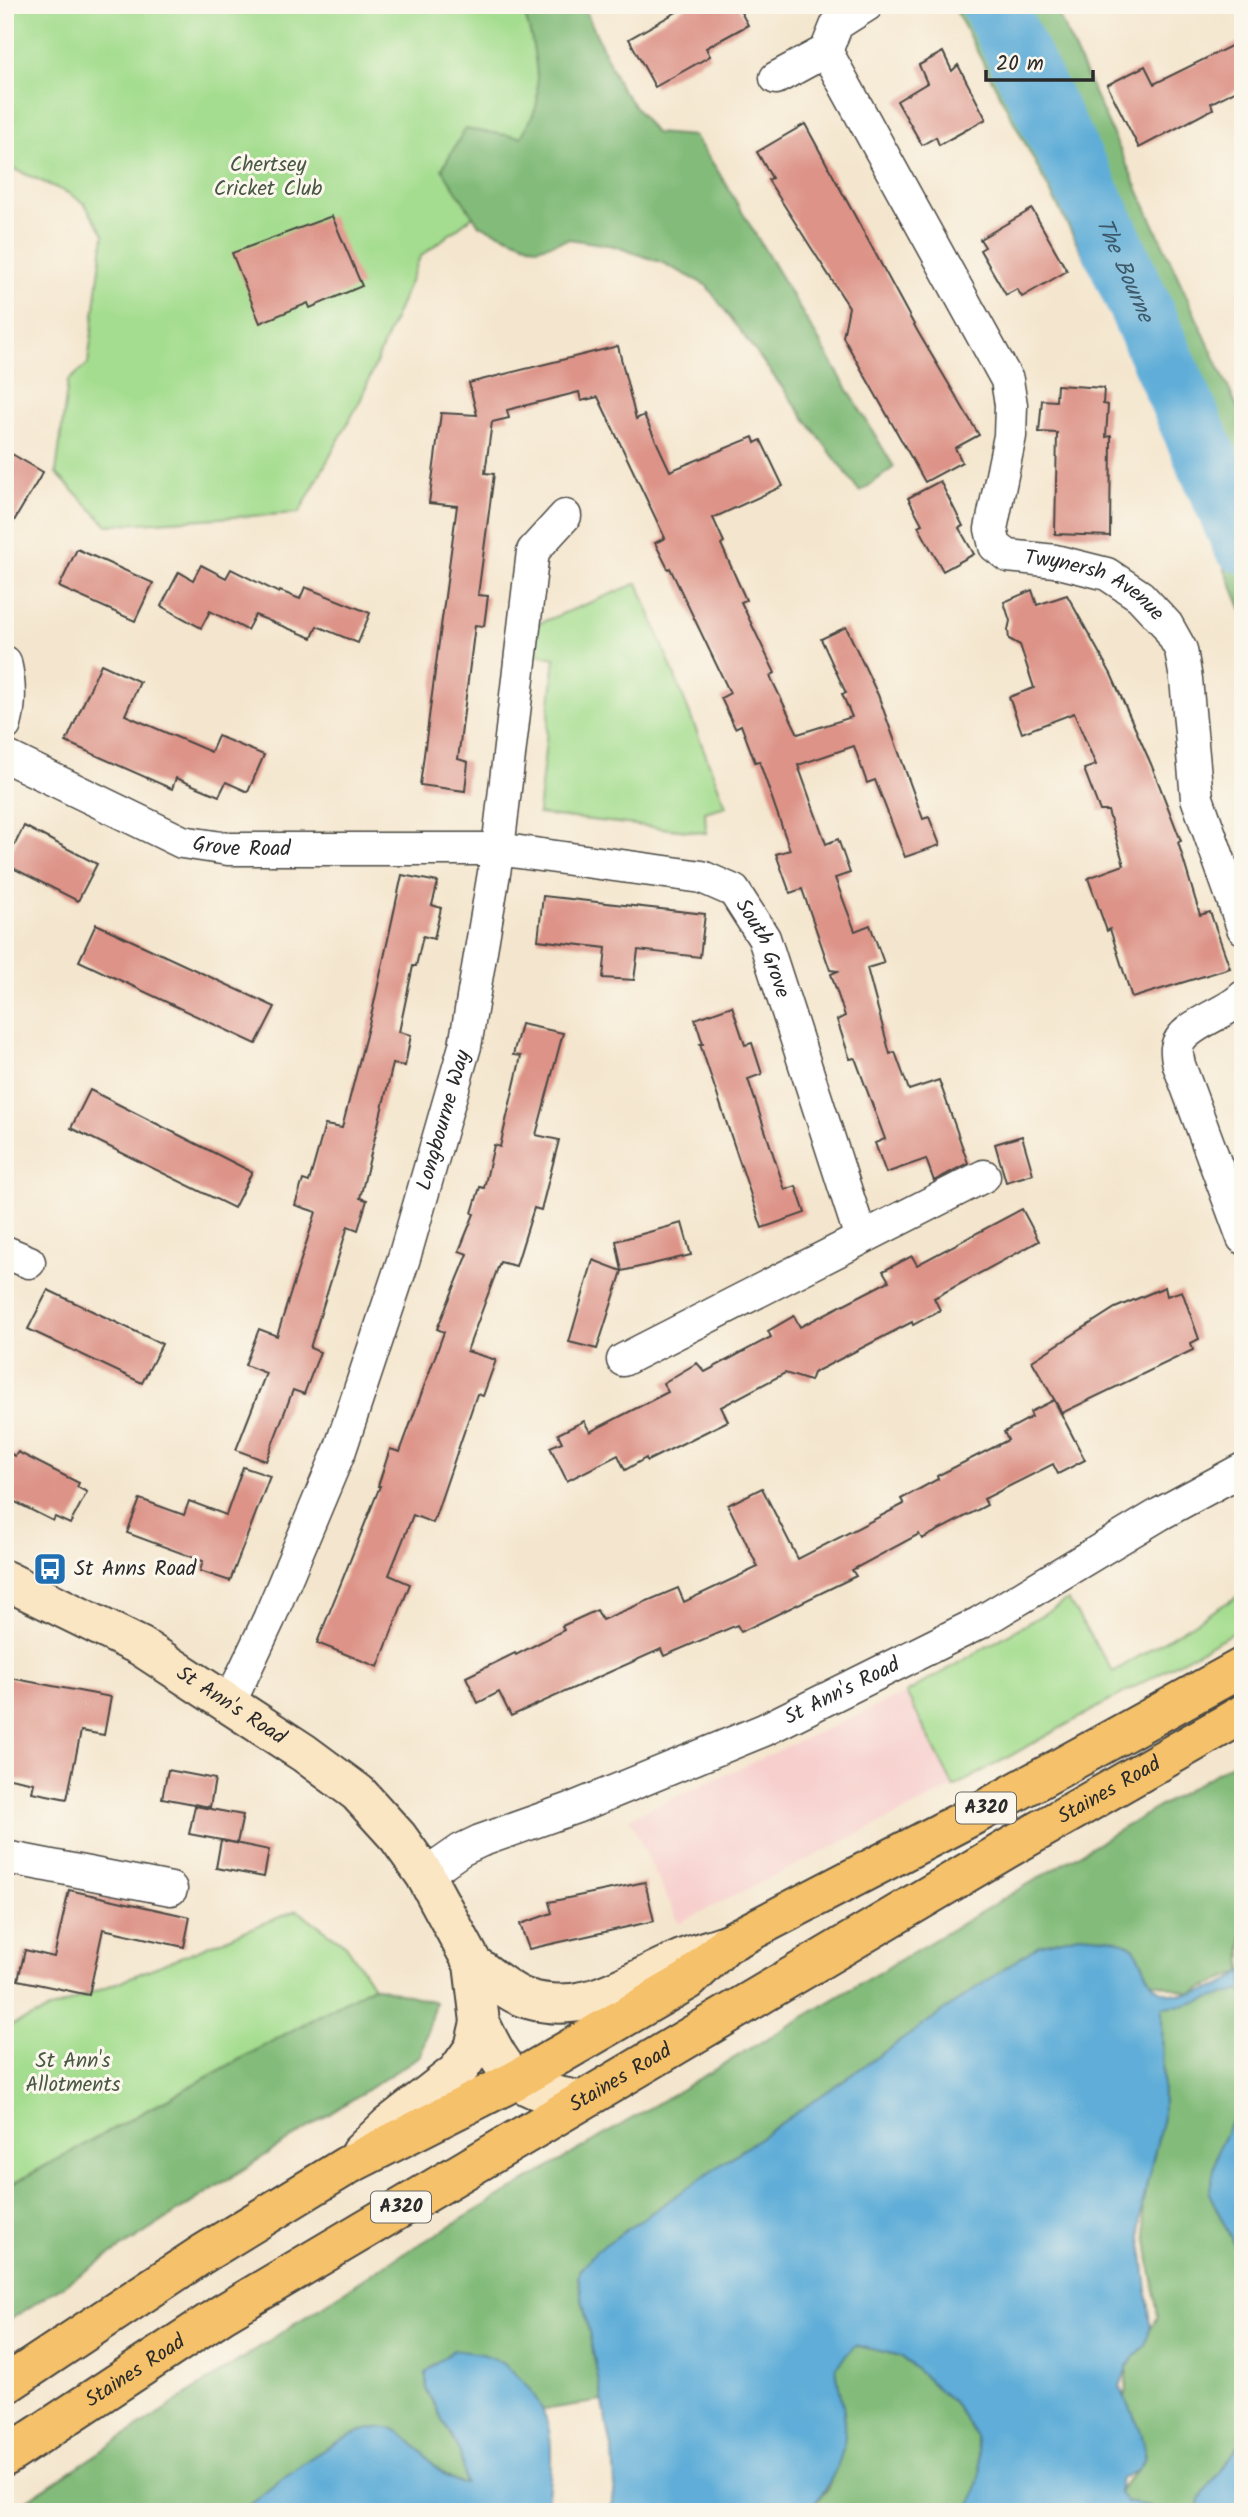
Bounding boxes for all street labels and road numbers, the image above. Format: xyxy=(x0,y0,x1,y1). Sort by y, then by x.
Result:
street label: Twynersh Avenue xyxy=(1023,541,1173,629)
street label: Grove Road xyxy=(191,827,291,866)
street label: South Grove xyxy=(726,892,799,1003)
street label: Longbourne Way xyxy=(408,1046,480,1194)
street label: St Ann's Road xyxy=(779,1648,906,1734)
street label: St Ann's Road xyxy=(170,1657,293,1754)
street label: Staines Road xyxy=(1051,1748,1167,1833)
road number: A320 xyxy=(956,1792,1016,1824)
street label: Staines Road xyxy=(563,2034,678,2121)
road number: A320 xyxy=(371,2192,431,2222)
street label: Staines Road xyxy=(78,2326,192,2416)

